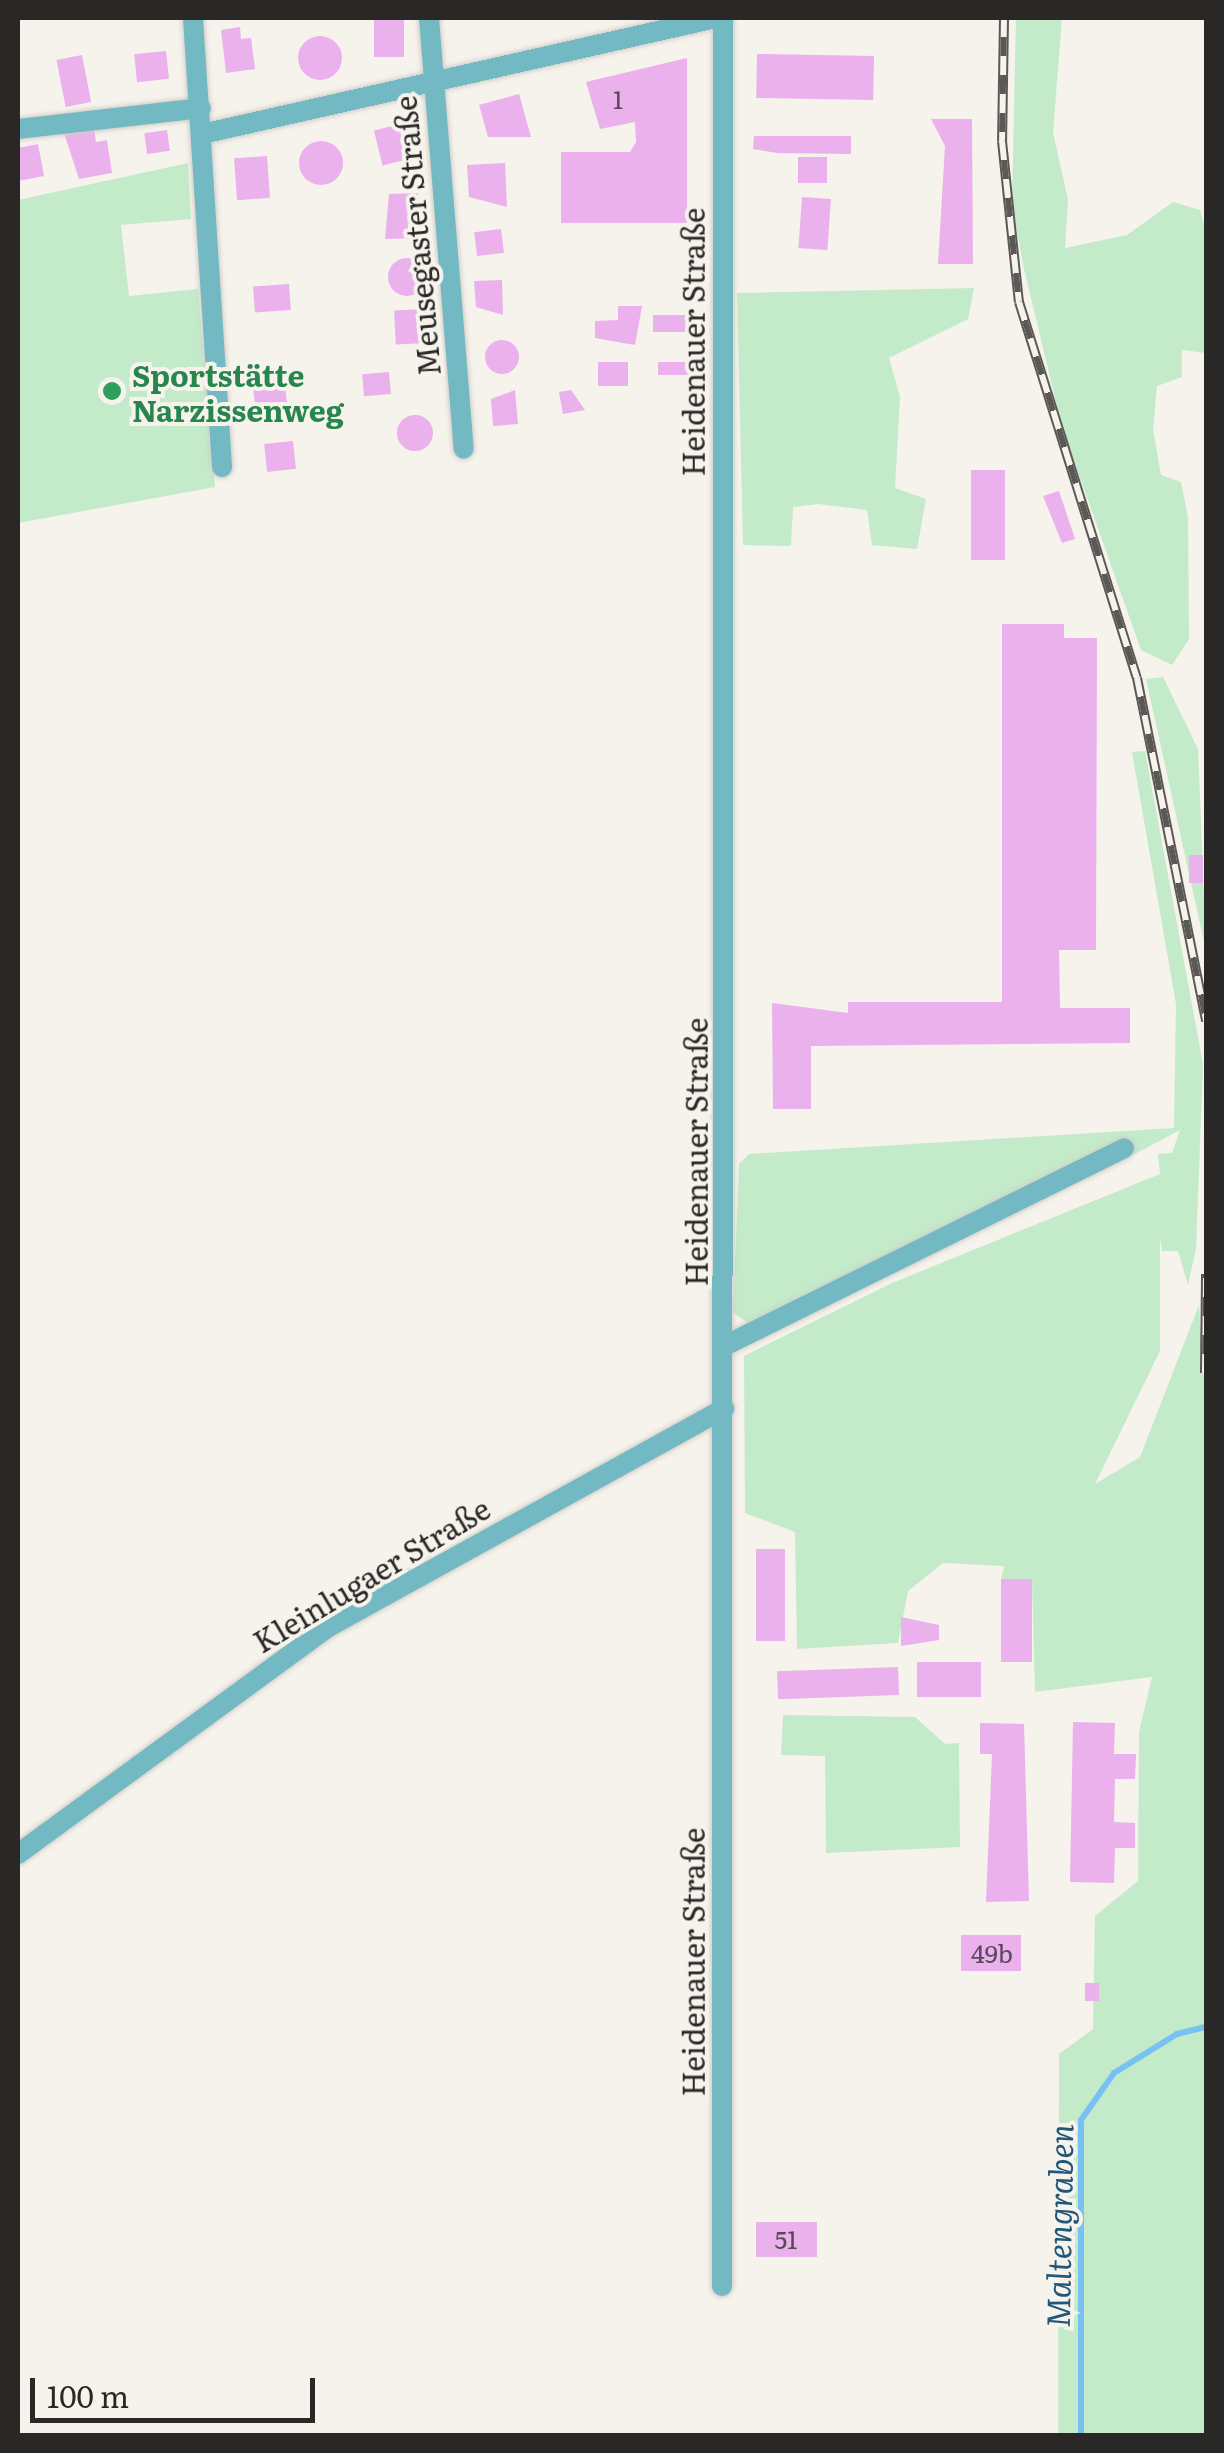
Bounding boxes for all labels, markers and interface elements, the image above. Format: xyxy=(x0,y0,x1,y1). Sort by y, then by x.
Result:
house number: 1 xyxy=(613,84,623,114)
street label: Meusegaster Straße xyxy=(386,94,446,378)
street label: Heidenauer Straße xyxy=(674,208,710,476)
place label: Sportstätte Narzissenweg xyxy=(132,356,344,426)
marker: Sportstätte Narzissenweg xyxy=(101,380,123,402)
street label: Heidenauer Straße xyxy=(677,1018,713,1286)
street label: Kleinlugaer Straße xyxy=(246,1489,496,1659)
street label: Heidenauer Straße xyxy=(674,1828,710,2096)
house number: 49b xyxy=(971,1938,1013,1968)
water label: Maltengraben xyxy=(1037,2124,1079,2328)
house number: 51 xyxy=(775,2224,797,2254)
scale bar xyxy=(35,2358,320,2420)
text: 100 m xyxy=(47,2373,129,2417)

